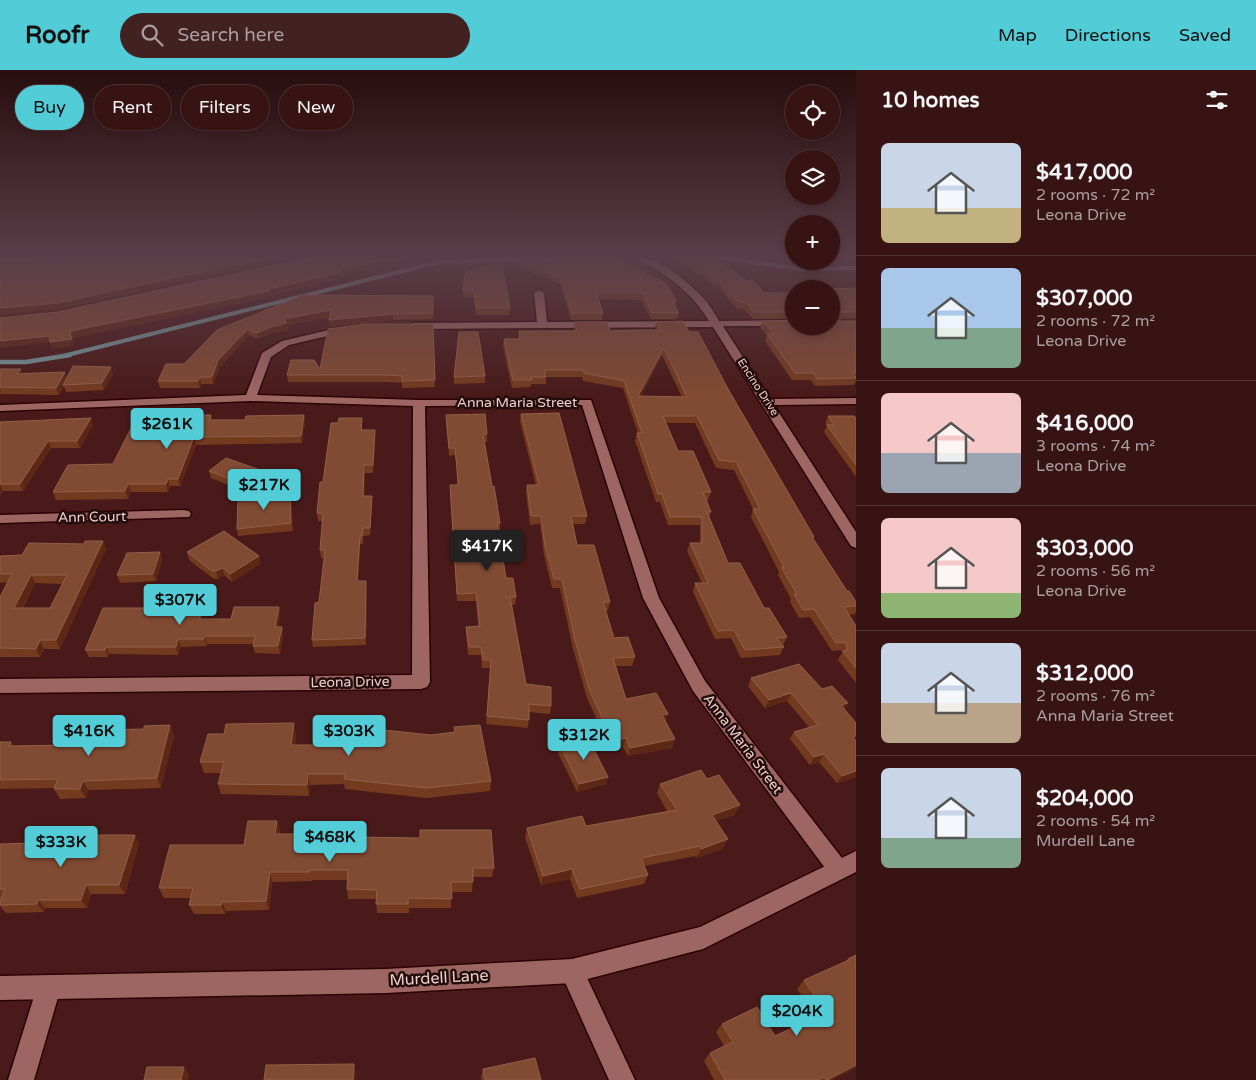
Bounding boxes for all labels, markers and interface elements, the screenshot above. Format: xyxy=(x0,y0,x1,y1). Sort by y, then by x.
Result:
search box xyxy=(120,13,470,58)
text: Roofr xyxy=(25,21,90,50)
icon: search xyxy=(138,21,166,49)
text: Search here xyxy=(178,24,284,46)
text: Map xyxy=(998,24,1037,46)
text: Directions xyxy=(1065,24,1151,46)
text: Saved xyxy=(1179,24,1231,46)
chip: Buy xyxy=(15,85,84,130)
chip: Rent xyxy=(94,85,171,130)
chip: Filters xyxy=(181,85,269,130)
chip: New xyxy=(279,85,353,130)
map controls xyxy=(785,85,840,335)
button: locate xyxy=(785,85,840,140)
icon: filters xyxy=(1203,86,1231,114)
text: 10 homes xyxy=(881,88,980,113)
button: layers xyxy=(785,150,840,205)
text: $417,000 xyxy=(1036,160,1132,185)
icon: home xyxy=(921,163,981,223)
text: 2 rooms · 72 m² xyxy=(1036,185,1155,205)
text: Leona Drive xyxy=(1036,205,1126,225)
button: + xyxy=(785,215,840,270)
button: − xyxy=(785,280,840,335)
text: $307,000 xyxy=(1036,286,1132,311)
icon: home xyxy=(921,288,981,348)
text: 2 rooms · 72 m² xyxy=(1036,311,1155,331)
text: Leona Drive xyxy=(1036,331,1126,351)
street label: Encino Drive xyxy=(735,356,781,418)
street label: Anna Maria Street xyxy=(457,394,578,411)
pin: $261K xyxy=(132,408,202,450)
text: $416,000 xyxy=(1036,411,1134,436)
icon: home xyxy=(921,413,981,473)
text: $261K xyxy=(142,414,192,434)
text: 3 rooms · 74 m² xyxy=(1036,436,1155,456)
text: Leona Drive xyxy=(1036,456,1126,476)
pin: $217K xyxy=(229,468,299,511)
text: $217K xyxy=(239,475,289,495)
street label: Ann Court xyxy=(58,508,127,526)
pin: $417K xyxy=(452,530,522,572)
text: $417K xyxy=(462,536,512,556)
text: $303,000 xyxy=(1036,536,1134,561)
icon: home xyxy=(921,538,981,598)
text: 2 rooms · 56 m² xyxy=(1036,561,1155,581)
text: Leona Drive xyxy=(1036,581,1126,601)
pin: $307K xyxy=(145,584,215,626)
text: $307K xyxy=(155,590,205,610)
text: $312,000 xyxy=(1036,661,1134,686)
icon: home xyxy=(921,663,981,723)
street label: Leona Drive xyxy=(310,673,390,691)
text: 2 rooms · 76 m² xyxy=(1036,686,1155,706)
street label: Anna Maria Street xyxy=(700,691,786,798)
text: Anna Maria Street xyxy=(1036,706,1174,726)
pin: $416K xyxy=(54,714,124,757)
pin: $303K xyxy=(314,714,384,757)
pin: $312K xyxy=(549,718,619,761)
text: $416K xyxy=(64,721,114,741)
text: $303K xyxy=(324,721,374,741)
text: $312K xyxy=(559,725,609,745)
text: $204,000 xyxy=(1036,786,1134,811)
icon: home xyxy=(921,788,981,848)
text: 2 rooms · 54 m² xyxy=(1036,811,1155,831)
pin: $468K xyxy=(295,820,365,863)
pin: $333K xyxy=(26,826,96,868)
text: $468K xyxy=(305,827,355,847)
text: Murdell Lane xyxy=(1036,831,1135,851)
text: $333K xyxy=(36,832,86,852)
street label: Murdell Lane xyxy=(389,965,489,991)
pin: $204K xyxy=(762,994,832,1037)
text: $204K xyxy=(772,1001,822,1021)

